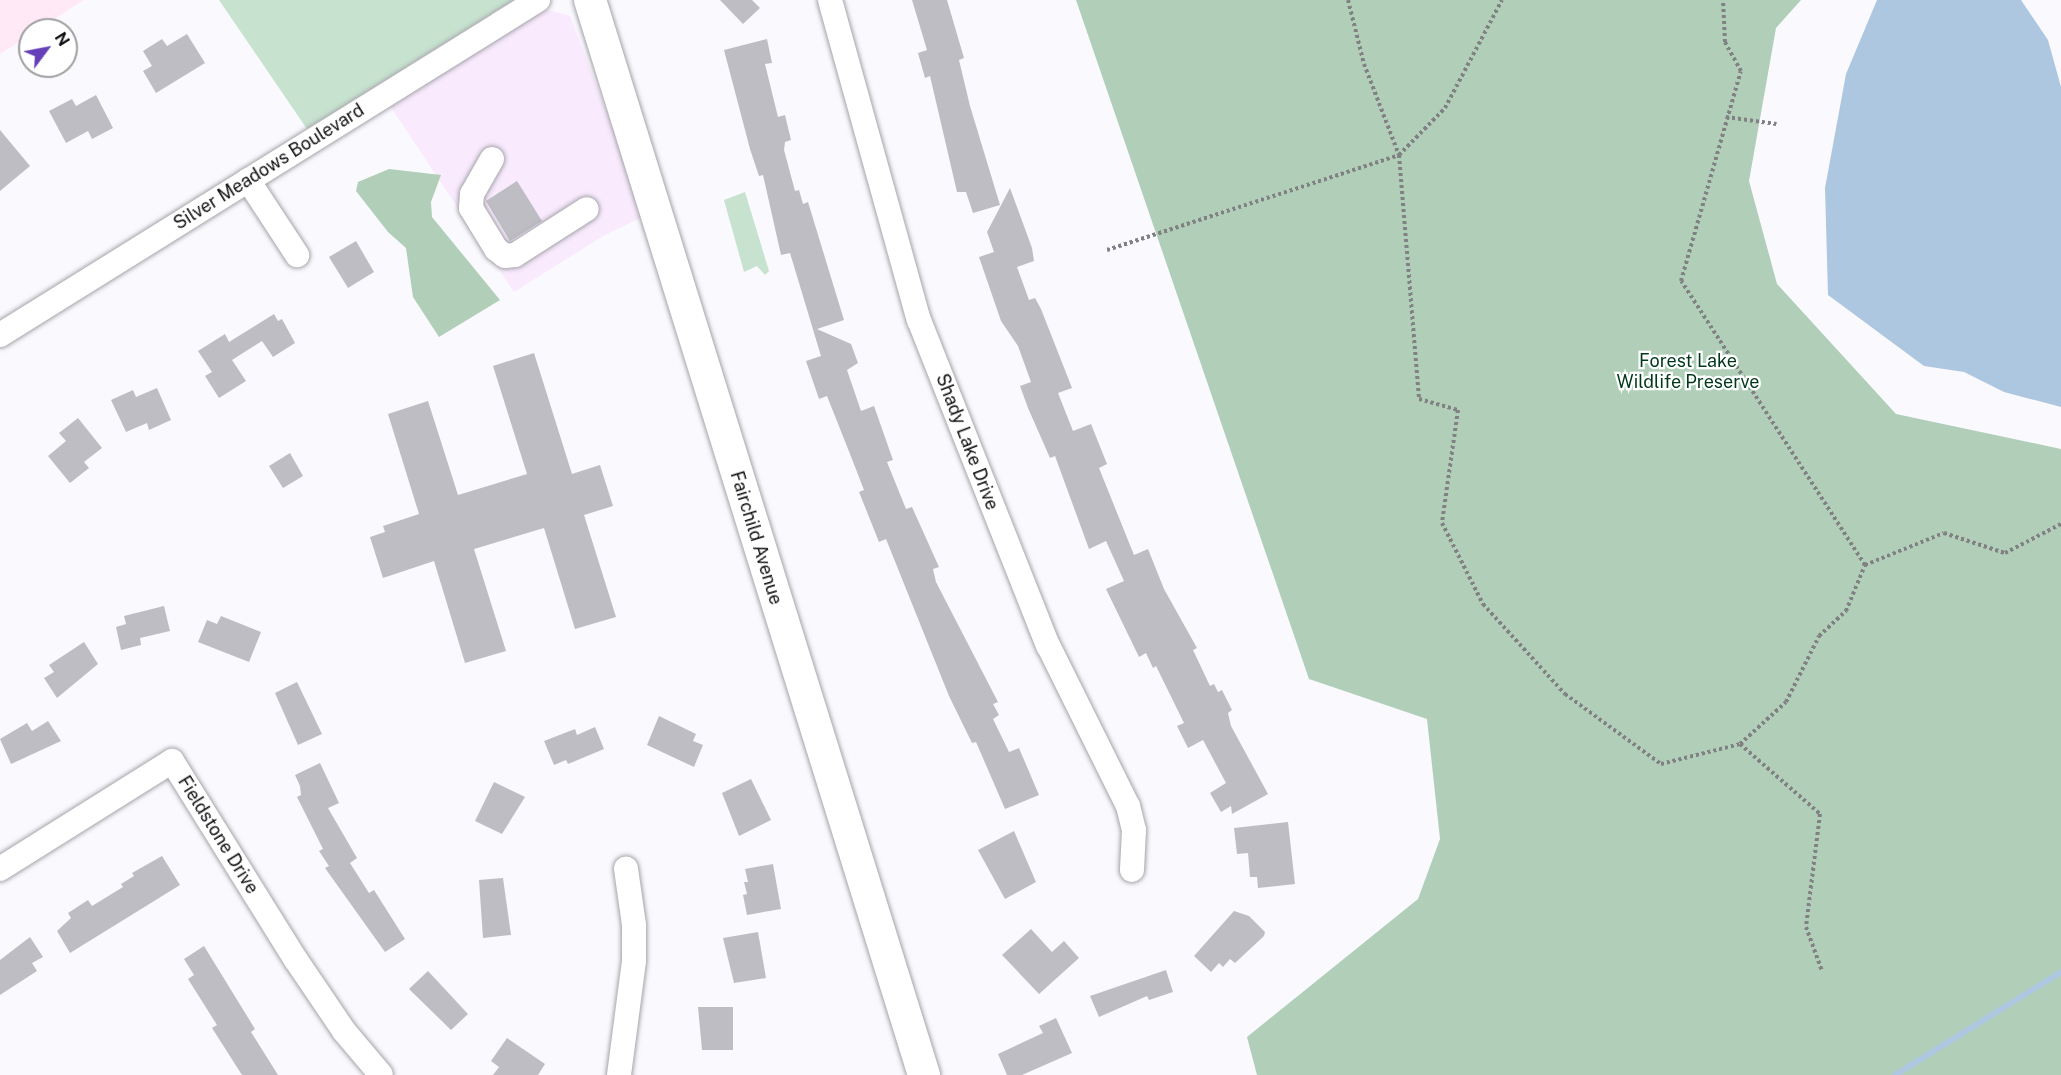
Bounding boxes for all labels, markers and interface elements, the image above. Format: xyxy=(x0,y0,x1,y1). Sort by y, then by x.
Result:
north arrow xyxy=(18,18,78,78)
text: N xyxy=(51,29,73,50)
street label: Silver Meadows Boulevard xyxy=(170,99,368,235)
park label: Forest Lake Wildlife Preserve xyxy=(1616,351,1760,394)
street label: Shady Lake Drive xyxy=(931,371,1003,513)
street label: Fairchild Avenue xyxy=(725,469,787,607)
street label: Fieldstone Drive xyxy=(173,772,263,898)

